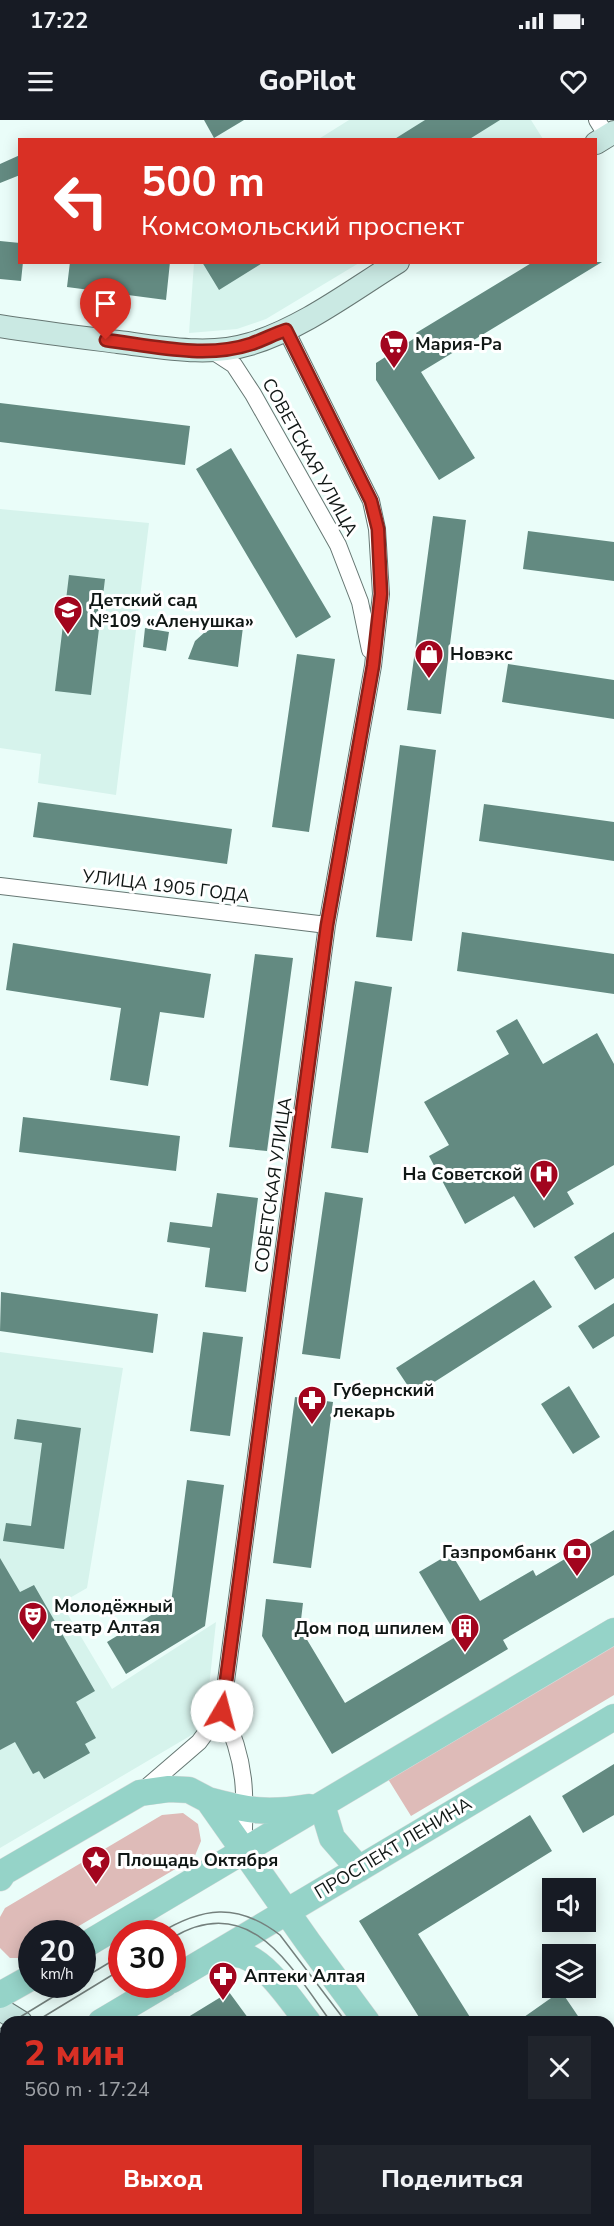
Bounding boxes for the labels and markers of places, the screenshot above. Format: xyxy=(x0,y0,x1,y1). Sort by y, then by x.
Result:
pin xyxy=(80,278,131,340)
supermarket icon: Мария-Ра xyxy=(378,328,410,370)
place label: Мария-Ра xyxy=(415,332,502,356)
place label: Детский сад №109 «Аленушка» xyxy=(89,588,254,633)
school or university icon: Детский сад №109 «Аленушка» xyxy=(52,594,84,636)
shop icon: Новэкс xyxy=(413,638,445,680)
place label: Новэкс xyxy=(450,642,513,666)
hospital icon: На Советской xyxy=(528,1158,560,1200)
place label: На Советской xyxy=(403,1162,523,1186)
place label: Губернский лекарь xyxy=(333,1378,434,1423)
pharmacy icon: Губернский лекарь xyxy=(296,1384,328,1426)
bank icon: Газпромбанк xyxy=(561,1536,593,1578)
place label: Газпромбанк xyxy=(442,1540,557,1564)
place label: Молодёжный театр Алтая xyxy=(54,1594,173,1639)
theatre icon: Молодёжный театр Алтая xyxy=(17,1600,49,1642)
building icon: Дом под шпилем xyxy=(449,1612,481,1654)
place label: Дом под шпилем xyxy=(294,1616,444,1640)
place icon: Площадь Октября xyxy=(80,1844,112,1886)
place label: Площадь Октября xyxy=(117,1848,278,1872)
pharmacy icon: Аптеки Алтая xyxy=(207,1960,239,2002)
place label: Аптеки Алтая xyxy=(244,1964,365,1988)

